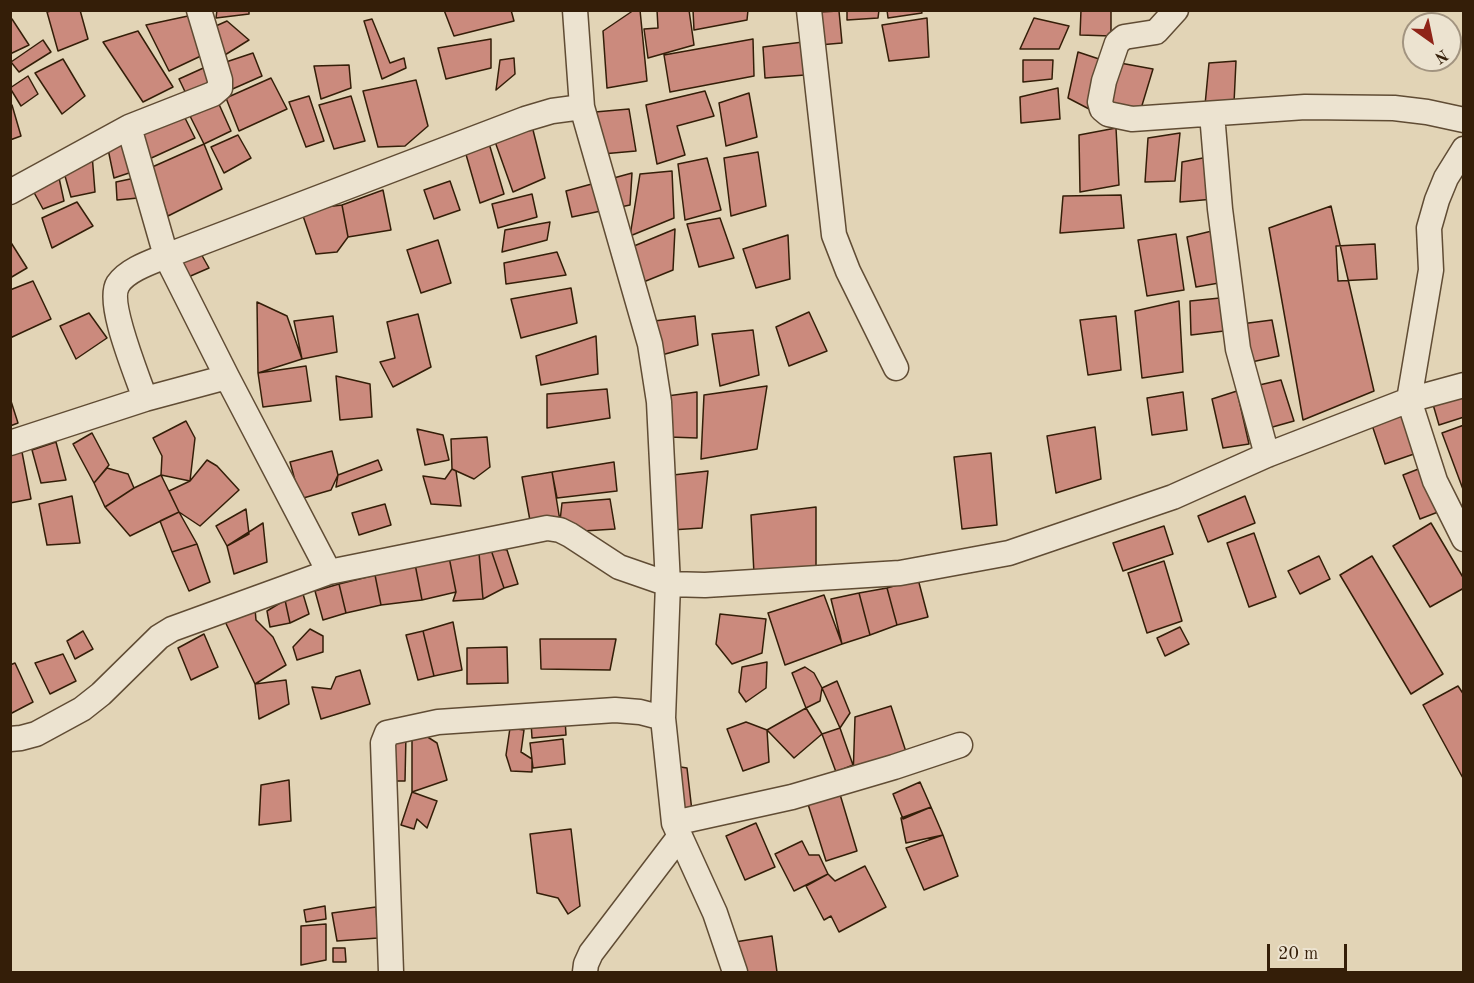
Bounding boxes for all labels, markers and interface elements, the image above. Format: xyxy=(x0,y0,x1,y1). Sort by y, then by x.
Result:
north arrow xyxy=(1402,12,1462,72)
text: N xyxy=(1431,45,1450,65)
scale bar xyxy=(1270,932,1350,970)
text: 20 m xyxy=(1278,945,1318,963)

